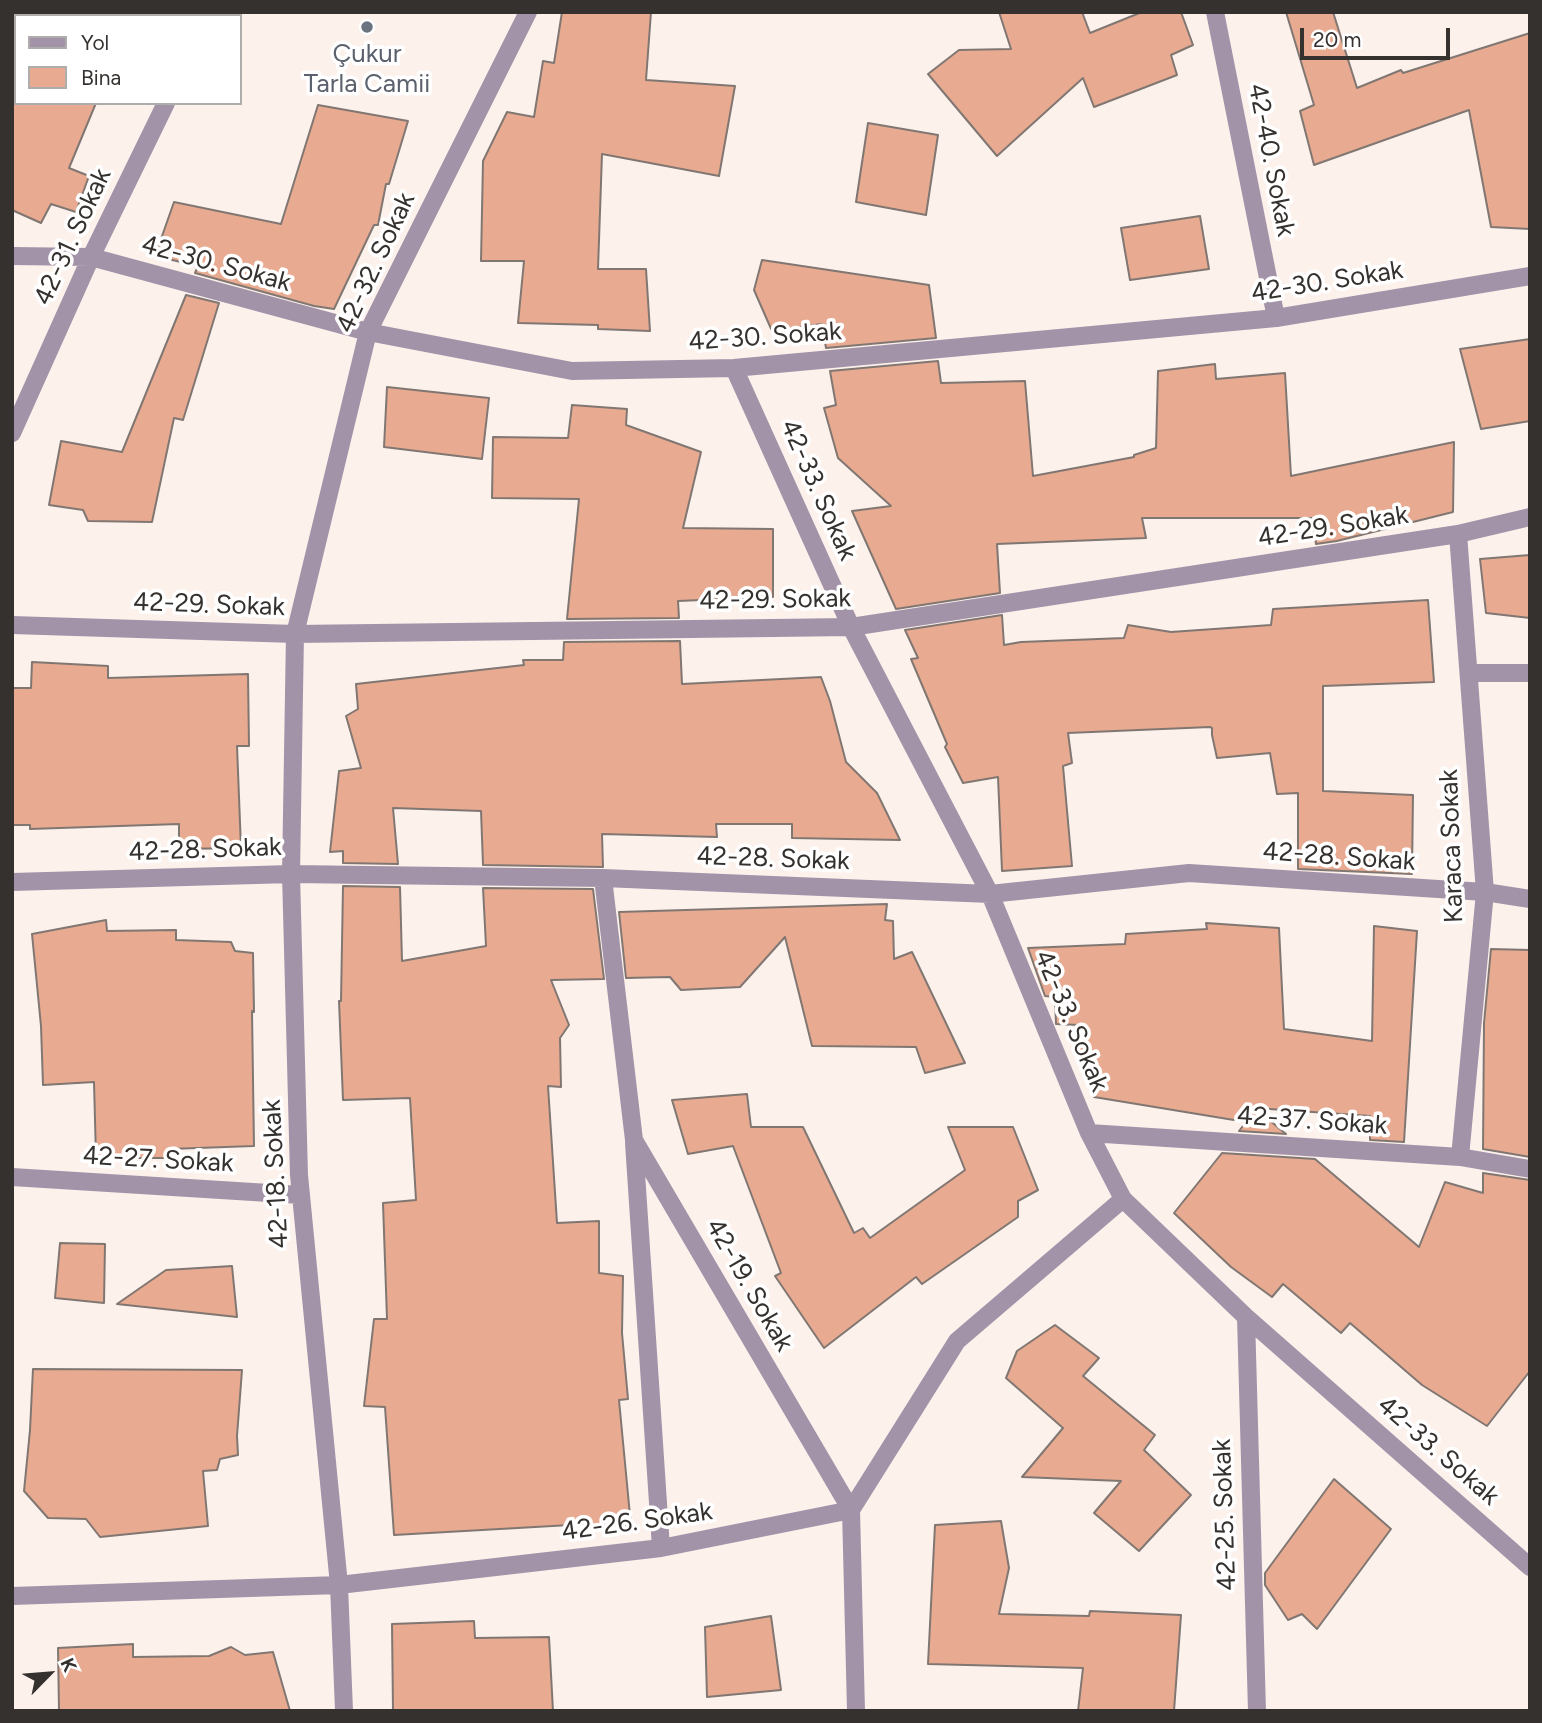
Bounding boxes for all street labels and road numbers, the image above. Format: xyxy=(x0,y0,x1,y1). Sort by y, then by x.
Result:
street label: 42-40. Sokak xyxy=(1241,81,1301,239)
street label: 42-31. Sokak xyxy=(28,164,118,310)
street label: 42-32. Sokak xyxy=(330,188,422,338)
street label: 42-30. Sokak xyxy=(138,229,294,299)
street label: 42-30. Sokak xyxy=(1249,255,1405,309)
street label: 42-30. Sokak xyxy=(687,316,843,358)
street label: 42-33. Sokak xyxy=(773,415,863,565)
street label: 42-29. Sokak xyxy=(1256,500,1410,554)
street label: 42-29. Sokak xyxy=(699,583,851,617)
street label: 42-29. Sokak xyxy=(133,587,285,623)
street label: Karaca Sokak xyxy=(1434,769,1470,923)
street label: 42-28. Sokak xyxy=(128,832,282,868)
street label: 42-28. Sokak xyxy=(1262,836,1416,878)
street label: 42-28. Sokak xyxy=(696,841,850,877)
street label: 42-33. Sokak xyxy=(1027,945,1115,1097)
street label: 42-18. Sokak xyxy=(257,1099,295,1249)
street label: 42-37. Sokak xyxy=(1236,1100,1388,1142)
street label: 42-27. Sokak xyxy=(82,1140,234,1180)
street label: 42-19. Sokak xyxy=(698,1213,800,1357)
street label: 42-33. Sokak xyxy=(1371,1390,1505,1512)
street label: 42-25. Sokak xyxy=(1207,1438,1243,1592)
street label: 42-26. Sokak xyxy=(560,1496,714,1548)

